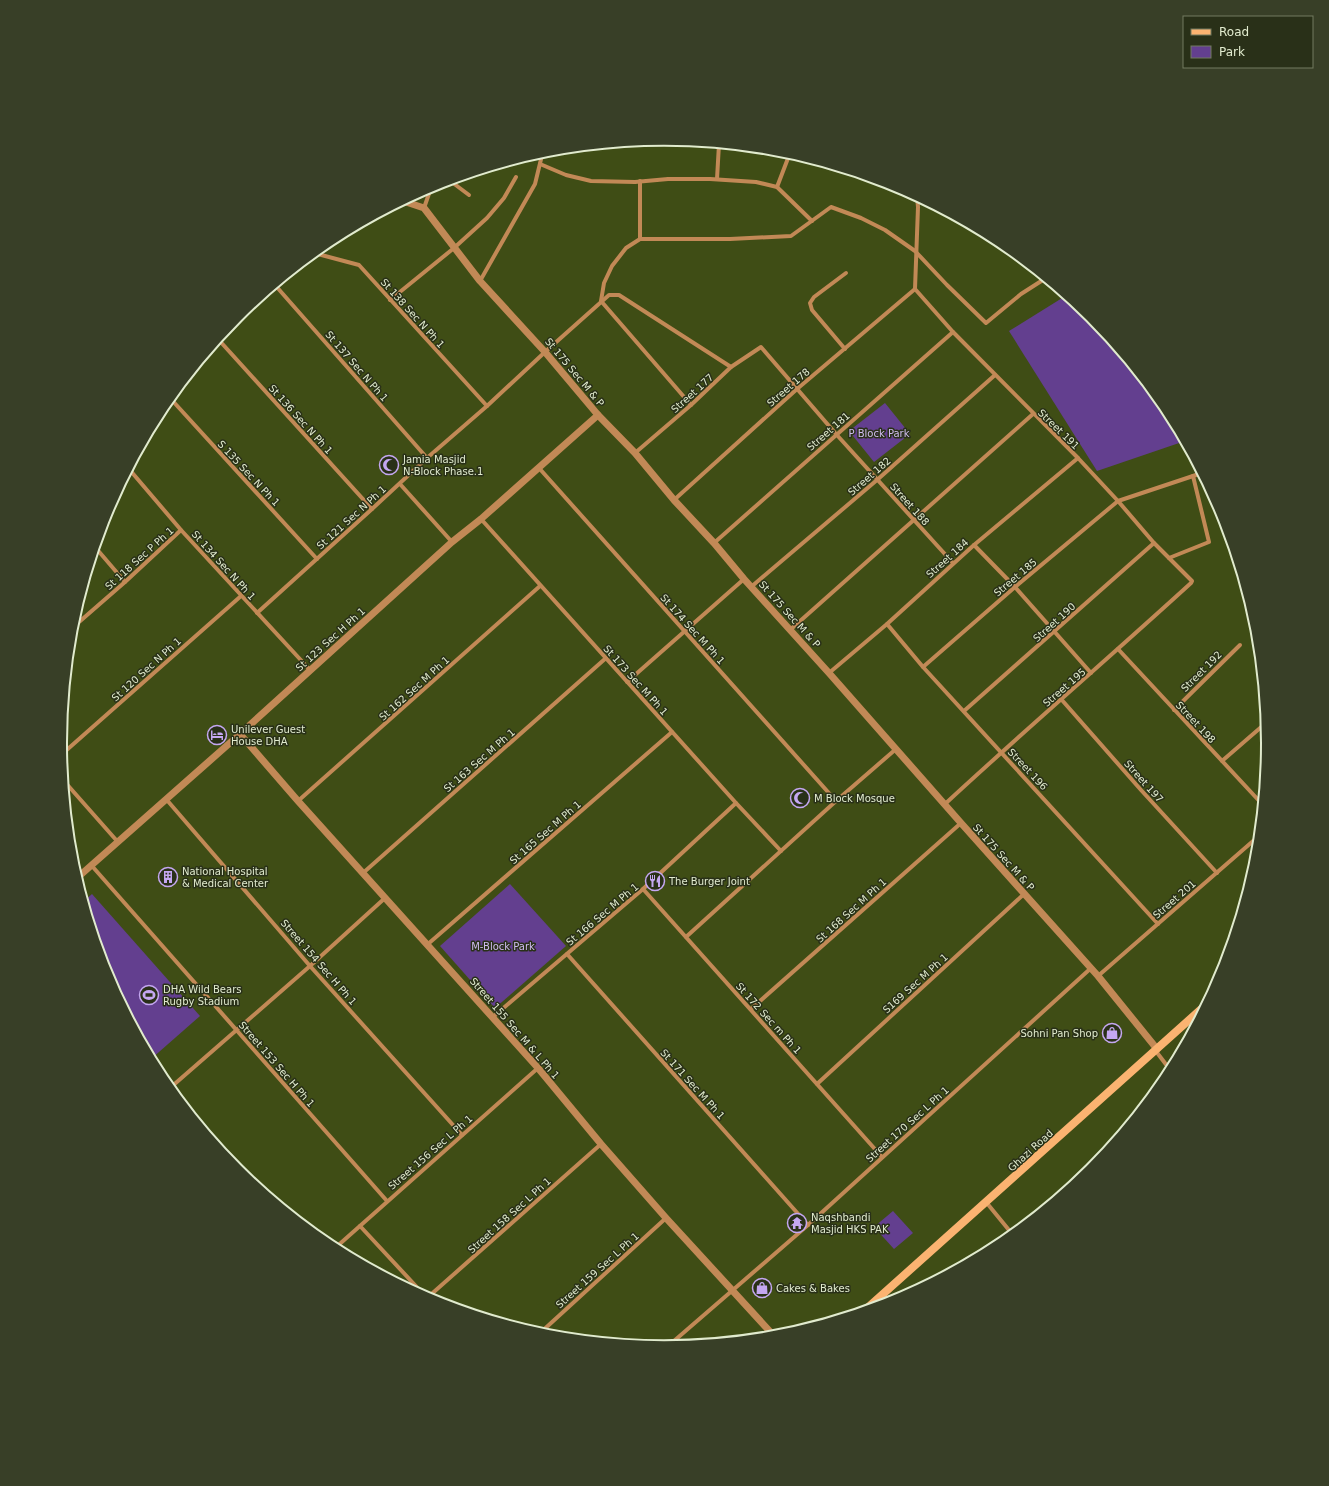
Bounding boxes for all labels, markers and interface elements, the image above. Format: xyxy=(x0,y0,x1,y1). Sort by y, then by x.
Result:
legend xyxy=(1183,16,1313,68)
text: Road xyxy=(1219,25,1249,39)
text: Park xyxy=(1219,45,1245,59)
street label: St 138 Sec N Ph 1 xyxy=(379,276,447,350)
street label: St 137 Sec N Ph 1 xyxy=(323,329,390,404)
street label: St 175 Sec M & P xyxy=(543,336,606,409)
street label: Street 178 xyxy=(765,366,812,409)
street label: Street 177 xyxy=(669,372,716,415)
street label: St 136 Sec N Ph 1 xyxy=(267,382,335,456)
street label: Street 191 xyxy=(1036,407,1081,452)
street label: Street 181 xyxy=(805,410,852,453)
park label: P Block Park xyxy=(848,428,910,439)
street label: S 135 Sec N Ph 1 xyxy=(215,438,282,508)
mosque icon: Jamia Masjid N-Block Phase.1 xyxy=(378,454,400,476)
place label: Jamia Masjid N-Block Phase.1 xyxy=(402,454,483,477)
street label: Street 182 xyxy=(846,455,893,498)
street label: Street 188 xyxy=(888,481,931,528)
street label: St 121 Sec N Ph 1 xyxy=(314,483,388,551)
street label: St 118 Sec P Ph 1 xyxy=(103,525,176,592)
street label: St 134 Sec N Ph 1 xyxy=(190,528,258,602)
street label: Street 184 xyxy=(924,537,971,580)
street label: Street 185 xyxy=(992,556,1039,599)
street label: St 175 Sec M & P xyxy=(757,579,822,650)
street label: St 174 Sec M Ph 1 xyxy=(658,592,727,667)
street label: Street 190 xyxy=(1031,601,1078,644)
street label: St 123 Sec H Ph 1 xyxy=(293,605,367,673)
street label: St 120 Sec N Ph 1 xyxy=(109,635,183,703)
street label: St 173 Sec M Ph 1 xyxy=(601,643,670,718)
street label: Street 192 xyxy=(1179,649,1224,694)
street label: St 162 Sec M Ph 1 xyxy=(377,654,452,723)
street label: Street 195 xyxy=(1041,666,1088,709)
street label: Street 198 xyxy=(1174,699,1218,745)
hotel icon: Unilever Guest House DHA xyxy=(206,724,228,746)
place label: Unilever Guest House DHA xyxy=(231,724,305,747)
street label: St 163 Sec M Ph 1 xyxy=(442,727,517,794)
street label: Street 196 xyxy=(1006,746,1050,792)
street label: Street 197 xyxy=(1122,758,1165,805)
mosque icon: M Block Mosque xyxy=(789,787,811,809)
place label: M Block Mosque xyxy=(814,793,895,804)
street label: St 165 Sec M Ph 1 xyxy=(508,799,583,866)
street label: St 175 Sec M & P xyxy=(971,822,1036,893)
building icon: National Hospital & Medical Center xyxy=(157,866,179,888)
place label: National Hospital & Medical Center xyxy=(182,866,269,889)
restaurant icon: The Burger Joint xyxy=(644,870,666,892)
place label: The Burger Joint xyxy=(668,876,750,887)
street label: St 168 Sec M Ph 1 xyxy=(814,876,889,945)
street label: Street 201 xyxy=(1151,878,1198,921)
street label: St 166 Sec M Ph 1 xyxy=(564,881,641,948)
street label: Street 154 Sec H Ph 1 xyxy=(279,917,359,1007)
park label: M-Block Park xyxy=(471,941,535,952)
street label: S169 Sec M Ph 1 xyxy=(881,951,950,1015)
street label: Street 155 Sec M & L Ph 1 xyxy=(468,975,562,1081)
street label: St 172 Sec m Ph 1 xyxy=(734,981,803,1056)
sports icon: DHA Wild Bears Rugby Stadium xyxy=(138,984,160,1006)
place label: DHA Wild Bears Rugby Stadium xyxy=(163,984,241,1007)
street label: Street 153 Sec H Ph 1 xyxy=(237,1019,317,1109)
shop icon: Sohni Pan Shop xyxy=(1101,1022,1123,1044)
place label: Sohni Pan Shop xyxy=(1021,1028,1098,1039)
street label: St 171 Sec M Ph 1 xyxy=(658,1047,727,1122)
street label: Street 170 Sec L Ph 1 xyxy=(864,1084,951,1164)
street label: Street 156 Sec L Ph 1 xyxy=(386,1113,475,1192)
street label: Ghazi Road xyxy=(1006,1127,1055,1173)
street label: Street 158 Sec L Ph 1 xyxy=(466,1175,553,1255)
temple icon: Naqshbandi Masjid HKS PAK xyxy=(786,1212,808,1234)
place label: Naqshbandi Masjid HKS PAK xyxy=(811,1212,889,1235)
street label: Street 159 Sec L Ph 1 xyxy=(554,1230,641,1310)
shop icon: Cakes & Bakes xyxy=(751,1277,773,1299)
place label: Cakes & Bakes xyxy=(776,1283,850,1294)

